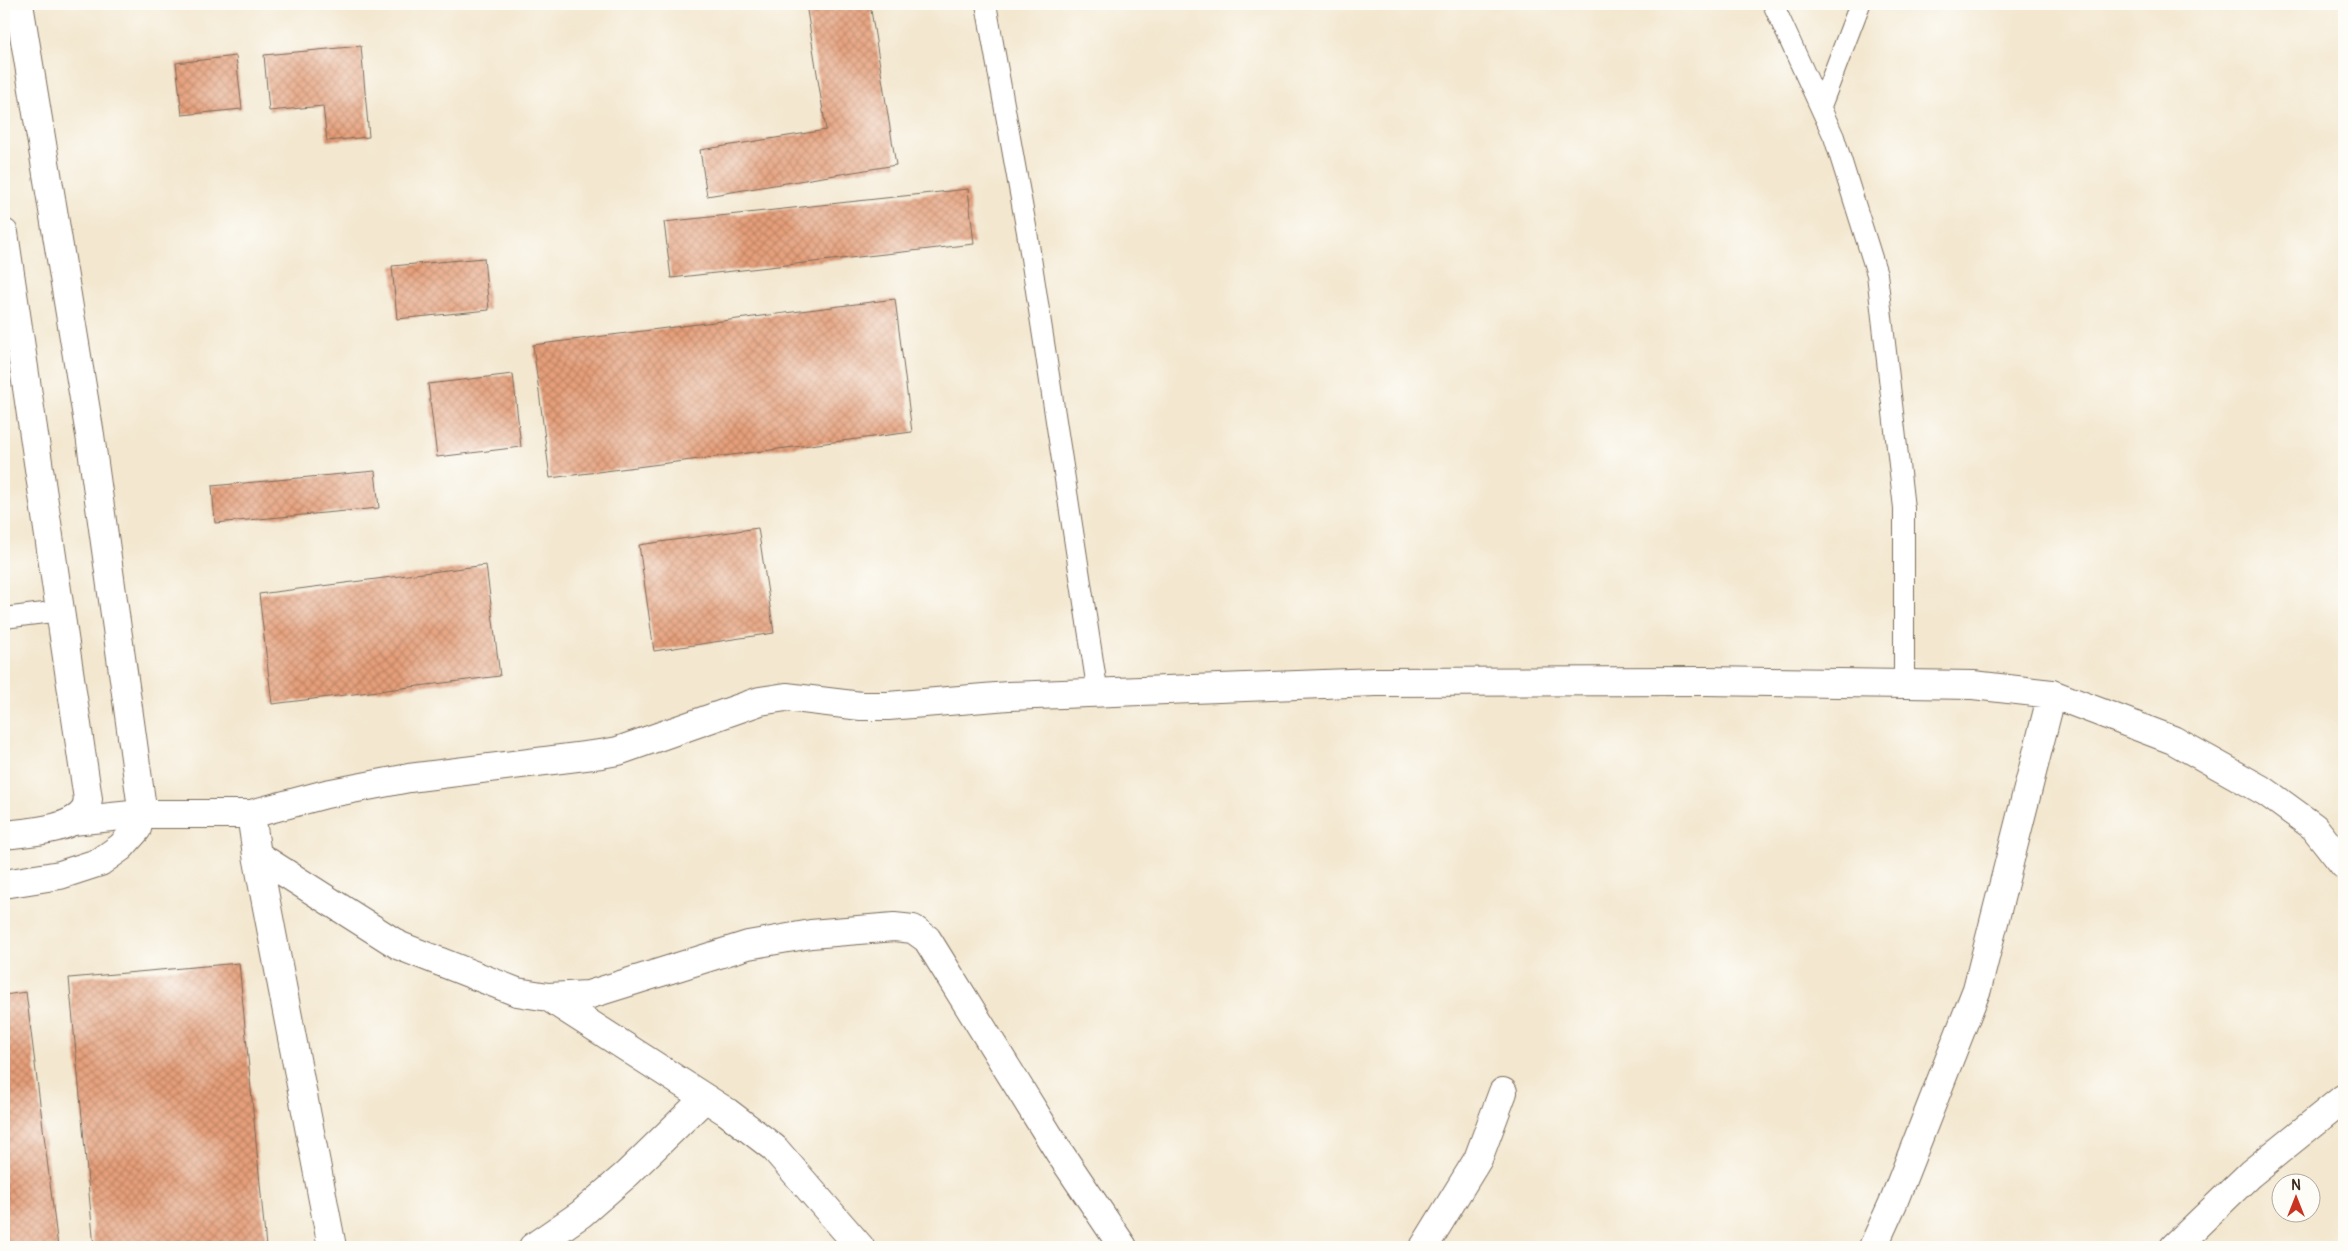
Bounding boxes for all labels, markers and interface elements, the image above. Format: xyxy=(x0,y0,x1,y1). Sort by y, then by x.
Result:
north arrow xyxy=(2270,1174,2320,1224)
text: N xyxy=(2291,1177,2301,1194)

